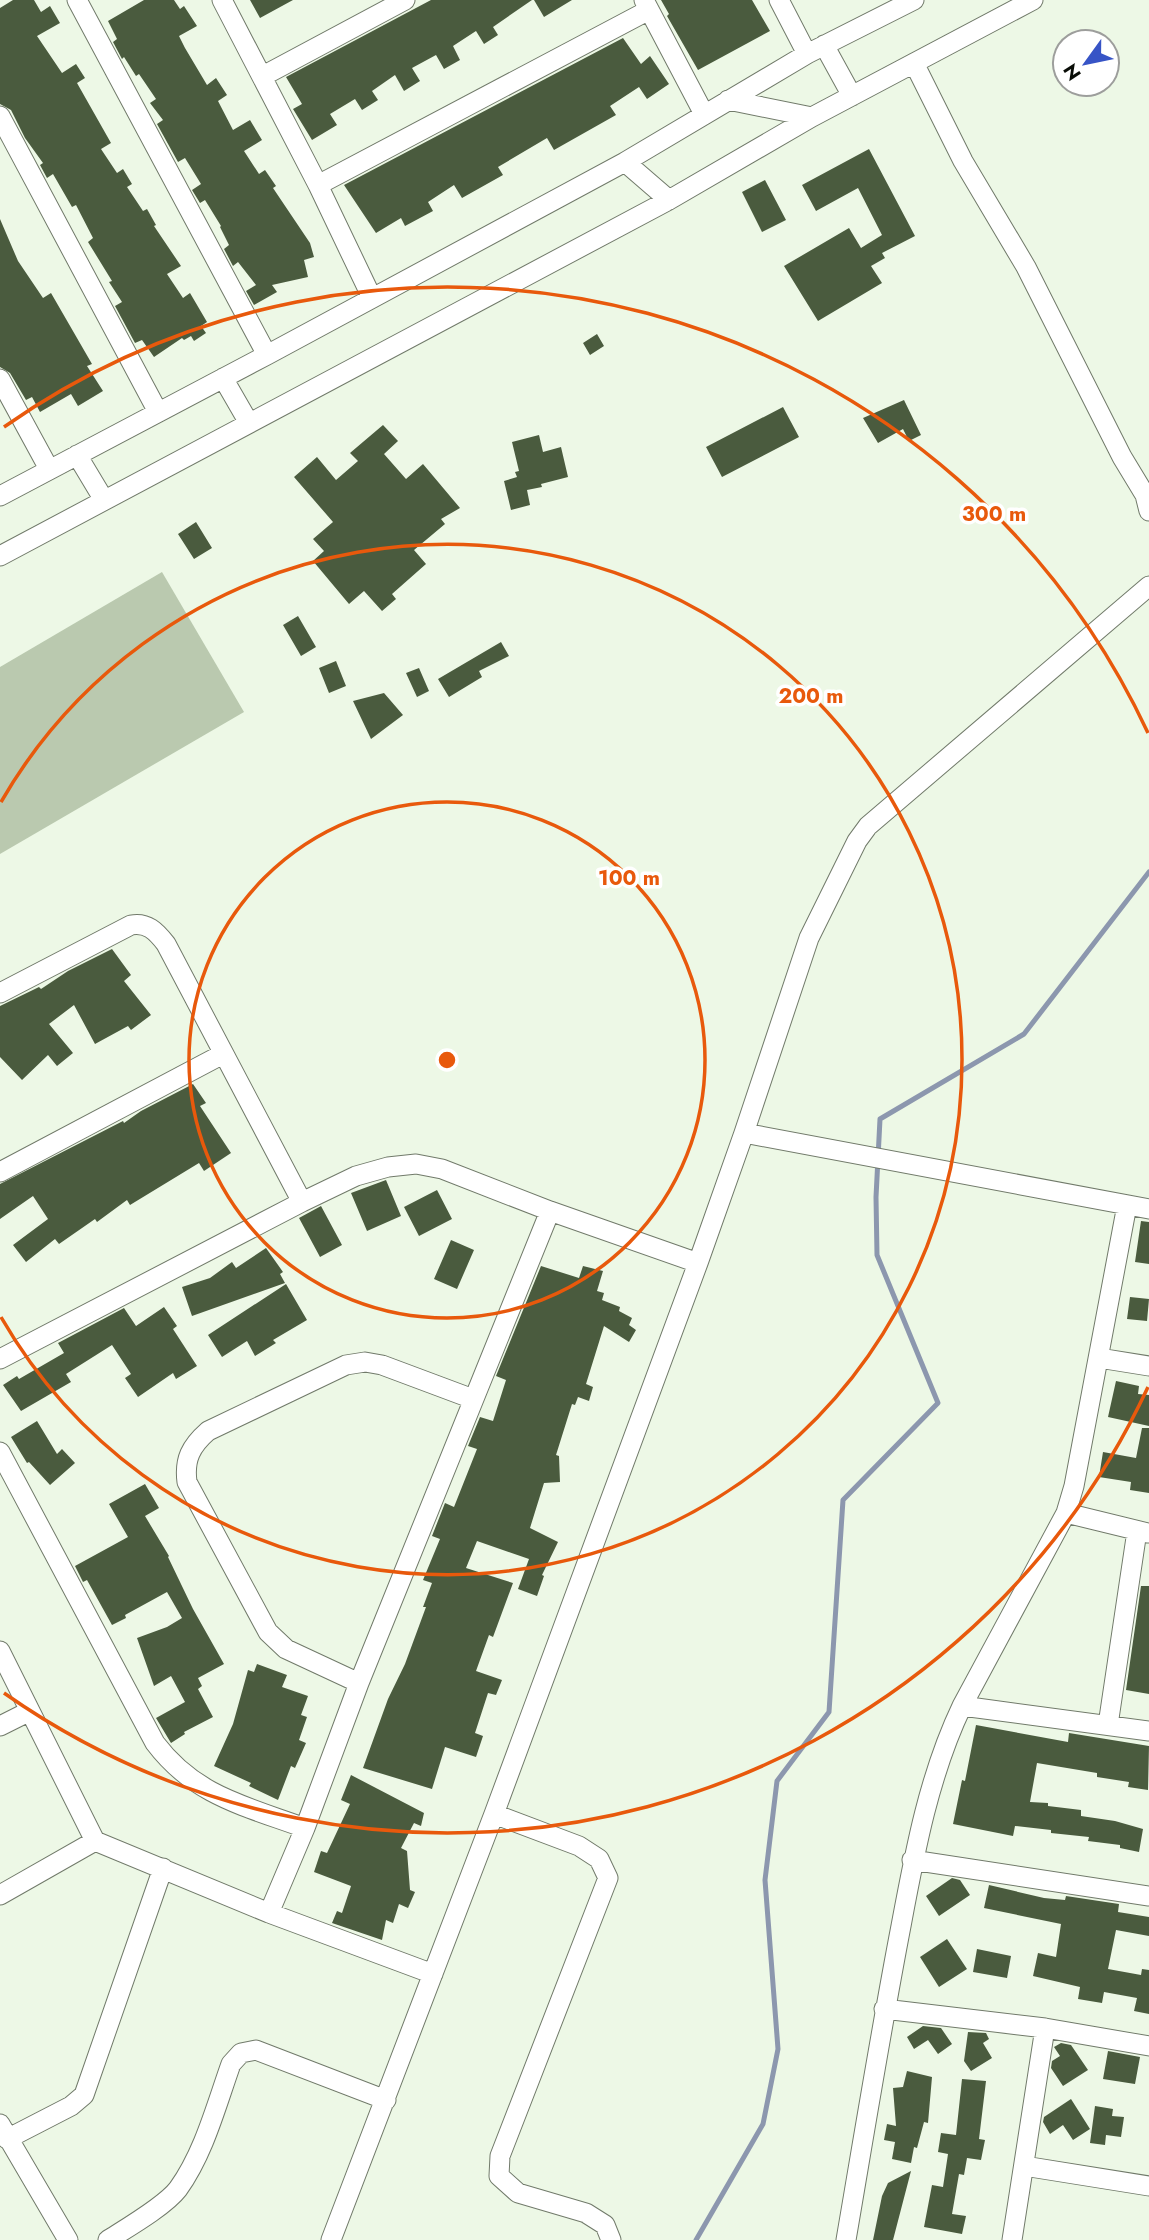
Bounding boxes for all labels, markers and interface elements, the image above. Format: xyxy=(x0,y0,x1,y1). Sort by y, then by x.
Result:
north arrow xyxy=(1051,28,1121,98)
text: N xyxy=(1057,58,1088,86)
text: 300 m xyxy=(962,499,1026,529)
text: 200 m xyxy=(778,681,844,711)
text: 100 m xyxy=(598,863,660,893)
centre of rings xyxy=(435,1048,459,1072)

